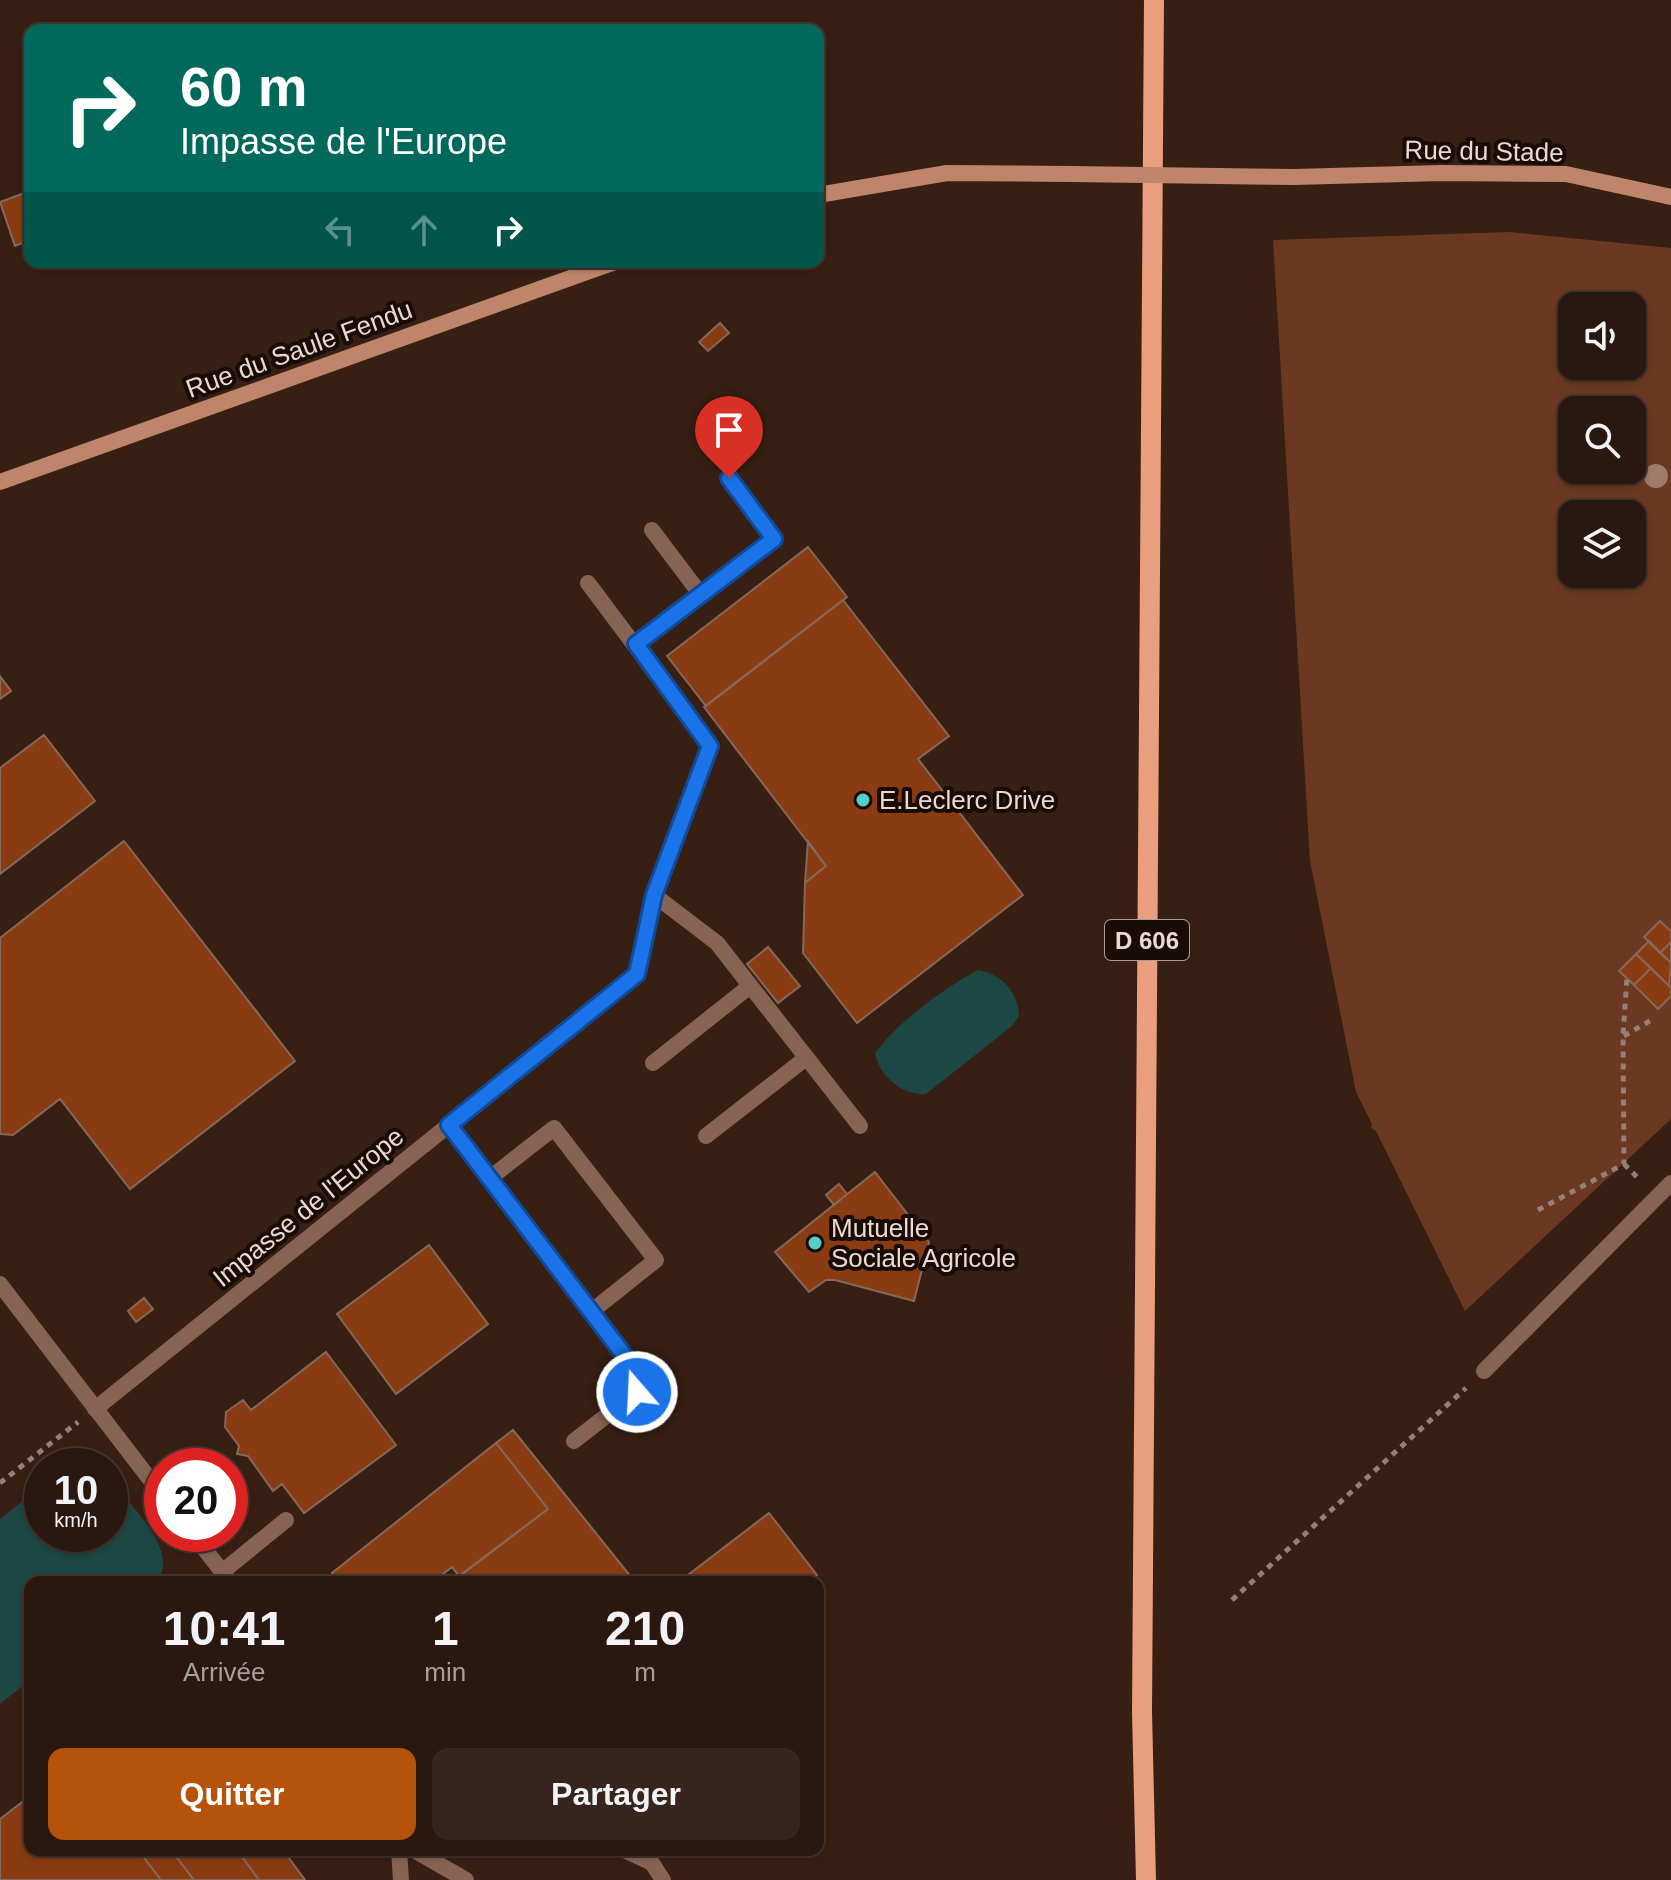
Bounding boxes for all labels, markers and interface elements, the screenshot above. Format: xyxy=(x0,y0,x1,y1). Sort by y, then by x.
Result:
text: 60 m xyxy=(180,55,308,118)
icon: right xyxy=(48,56,152,160)
text: Impasse de l'Europe xyxy=(180,121,507,162)
street label: Rue du Stade xyxy=(1404,135,1564,167)
icon: left xyxy=(318,208,362,252)
icon: ahead xyxy=(402,208,446,252)
icon: right xyxy=(486,208,530,252)
map controls xyxy=(1558,292,1646,588)
button: sound xyxy=(1558,292,1646,380)
street label: Rue du Saule Fendu xyxy=(182,294,416,404)
pin xyxy=(695,396,763,478)
button: search xyxy=(1558,396,1646,484)
icon: arrive xyxy=(707,408,751,452)
button: layers xyxy=(1558,500,1646,588)
place label: E.Leclerc Drive xyxy=(879,785,1055,815)
marker: E.Leclerc Drive xyxy=(854,791,872,809)
road number: D 606 xyxy=(1105,920,1189,960)
street label: Impasse de l'Europe xyxy=(207,1121,409,1293)
place label: Mutuelle Sociale Agricole xyxy=(831,1213,1016,1273)
marker: Mutuelle Sociale Agricole xyxy=(806,1234,824,1252)
position arrow xyxy=(595,1350,679,1434)
speed limit sign: 20 xyxy=(144,1448,248,1552)
text: 10 xyxy=(54,1468,98,1512)
text: km/h xyxy=(54,1509,98,1531)
text: 10:41 xyxy=(163,1602,286,1655)
text: 1 xyxy=(432,1602,459,1655)
text: 210 xyxy=(605,1602,685,1655)
text: Arrivée xyxy=(183,1657,265,1687)
text: min xyxy=(424,1657,466,1687)
text: m xyxy=(634,1657,656,1687)
button: Quitter xyxy=(48,1748,416,1840)
button: Partager xyxy=(432,1748,800,1840)

